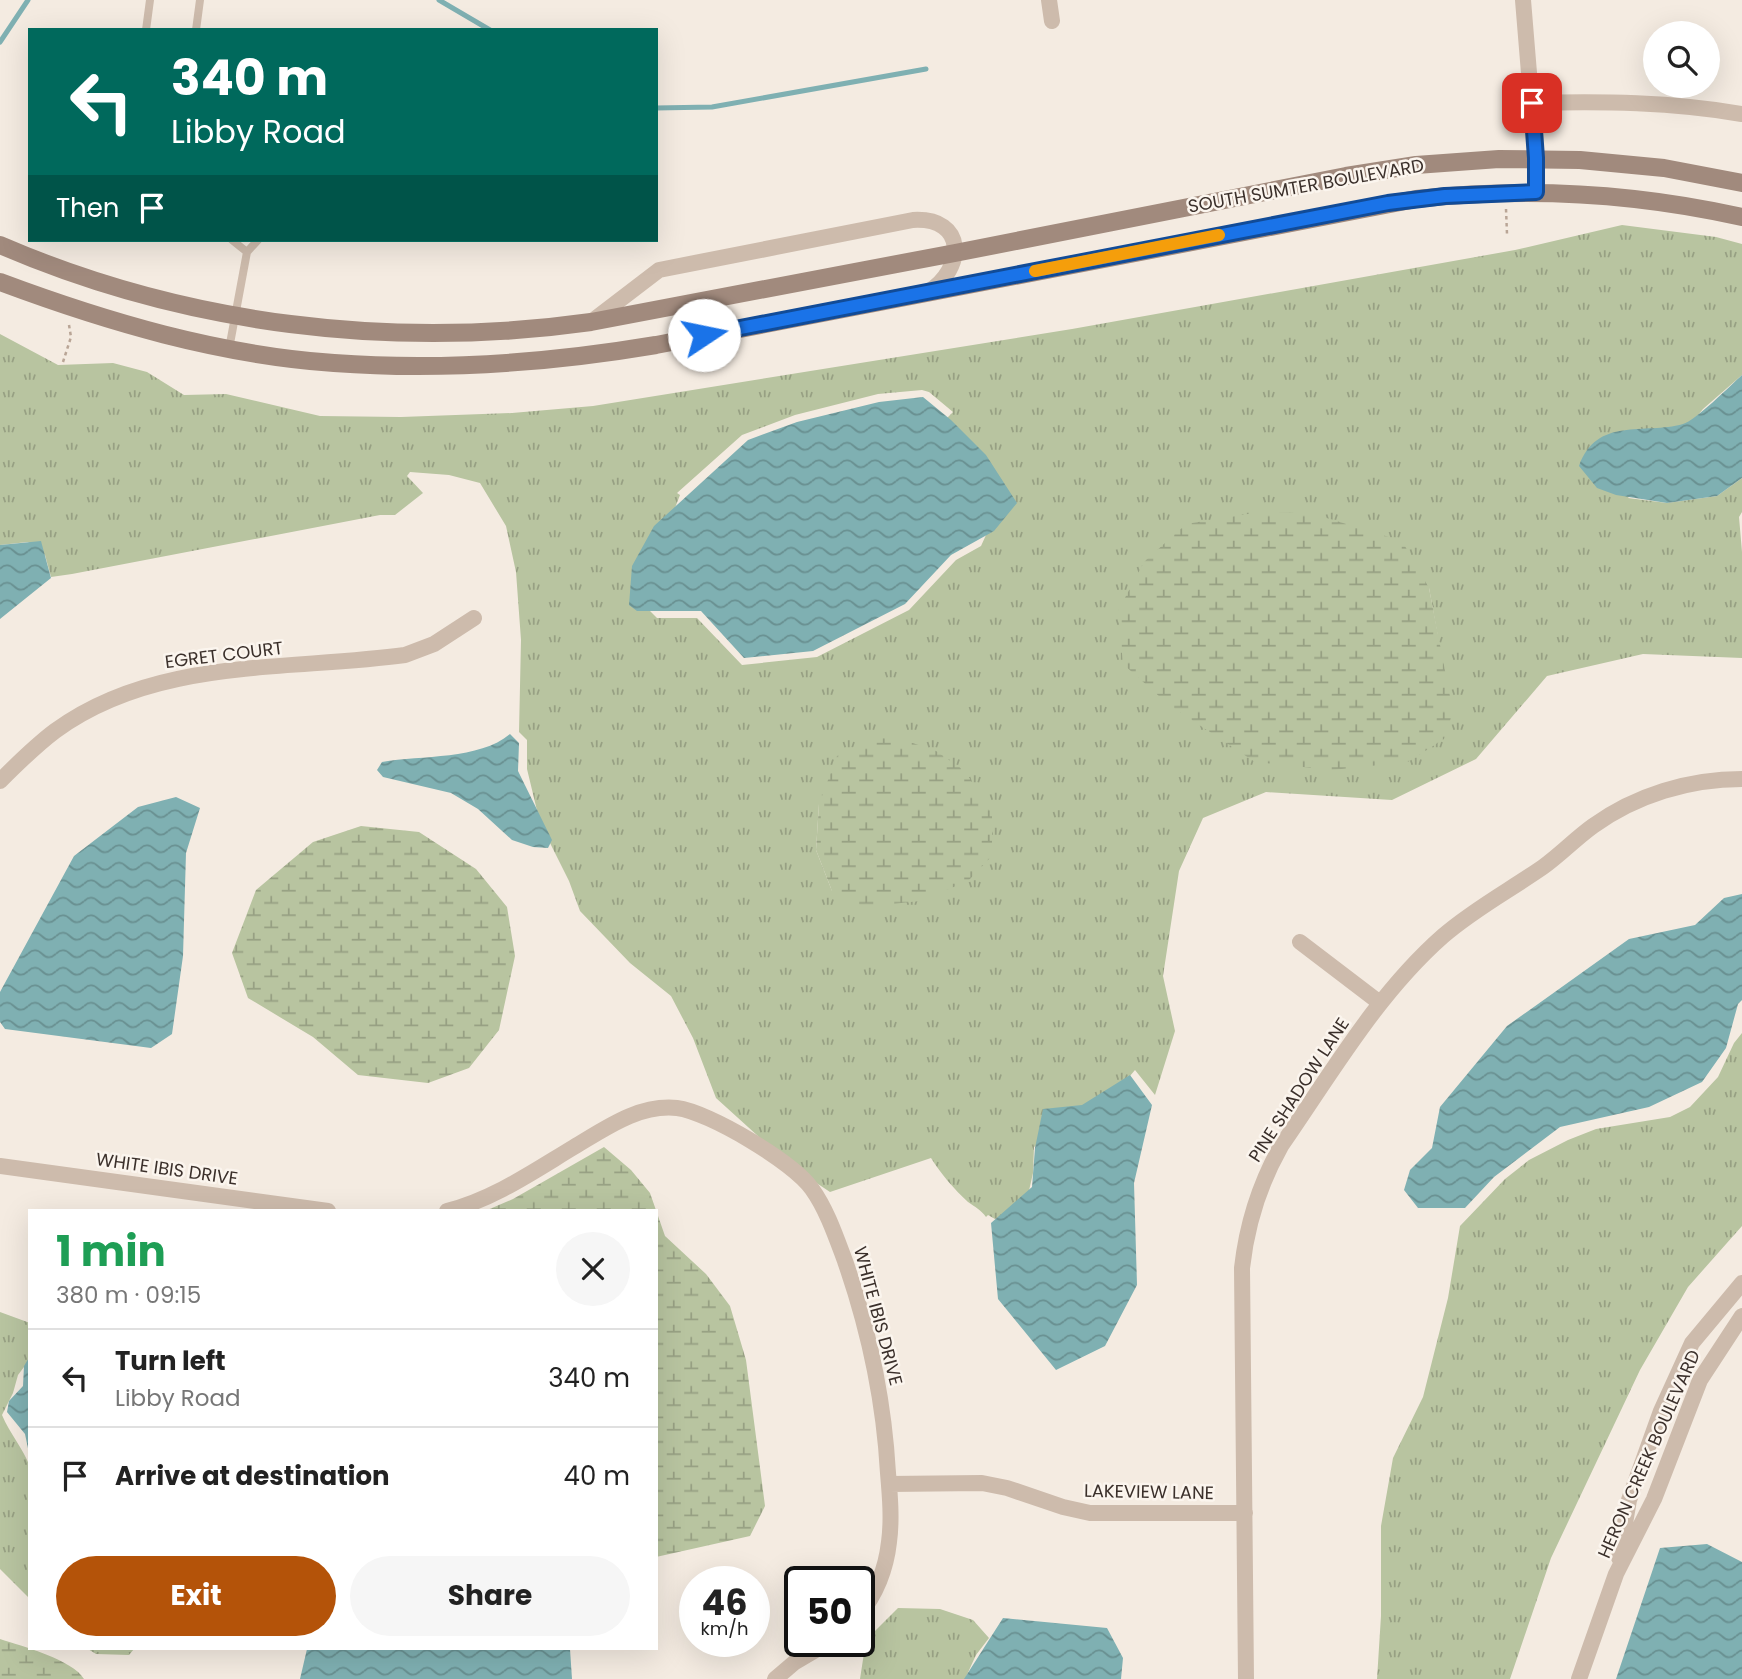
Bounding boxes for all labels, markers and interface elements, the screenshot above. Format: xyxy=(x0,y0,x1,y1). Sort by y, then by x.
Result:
map controls xyxy=(1643,21,1720,98)
button: search xyxy=(1643,21,1720,98)
text: 340 m xyxy=(171,44,328,112)
icon: left xyxy=(56,56,147,147)
pin xyxy=(1502,73,1562,133)
icon: arrive xyxy=(1513,84,1551,122)
text: Libby Road xyxy=(171,109,346,154)
street label: SOUTH SUMTER BOULEVARD xyxy=(1186,152,1426,219)
icon: arrive xyxy=(133,189,171,227)
text: Then xyxy=(56,190,119,226)
position arrow xyxy=(667,298,741,372)
street label: EGRET COURT xyxy=(163,635,285,674)
street label: PINE SHADOW LANE xyxy=(1242,1013,1355,1167)
street label: WHITE IBIS DRIVE xyxy=(95,1146,240,1191)
text: 1 min xyxy=(56,1222,166,1281)
button: close xyxy=(556,1232,630,1306)
street label: WHITE IBIS DRIVE xyxy=(848,1244,909,1388)
text: 380 m · 09:15 xyxy=(56,1279,201,1311)
text: Turn left xyxy=(115,1343,226,1379)
street label: HERON CREEK BOULEVARD xyxy=(1591,1346,1706,1562)
icon: left xyxy=(56,1359,94,1397)
text: 340 m xyxy=(548,1360,630,1396)
text: Libby Road xyxy=(115,1382,241,1414)
icon: arrive xyxy=(56,1457,94,1495)
text: Arrive at destination xyxy=(115,1458,390,1494)
text: 40 m xyxy=(564,1458,630,1494)
street label: LAKEVIEW LANE xyxy=(1084,1478,1214,1505)
button: Exit xyxy=(56,1556,336,1636)
button: Share xyxy=(350,1556,630,1636)
speed limit sign: 50 xyxy=(784,1566,875,1657)
text: 46 xyxy=(702,1578,748,1627)
text: km/h xyxy=(701,1616,748,1641)

